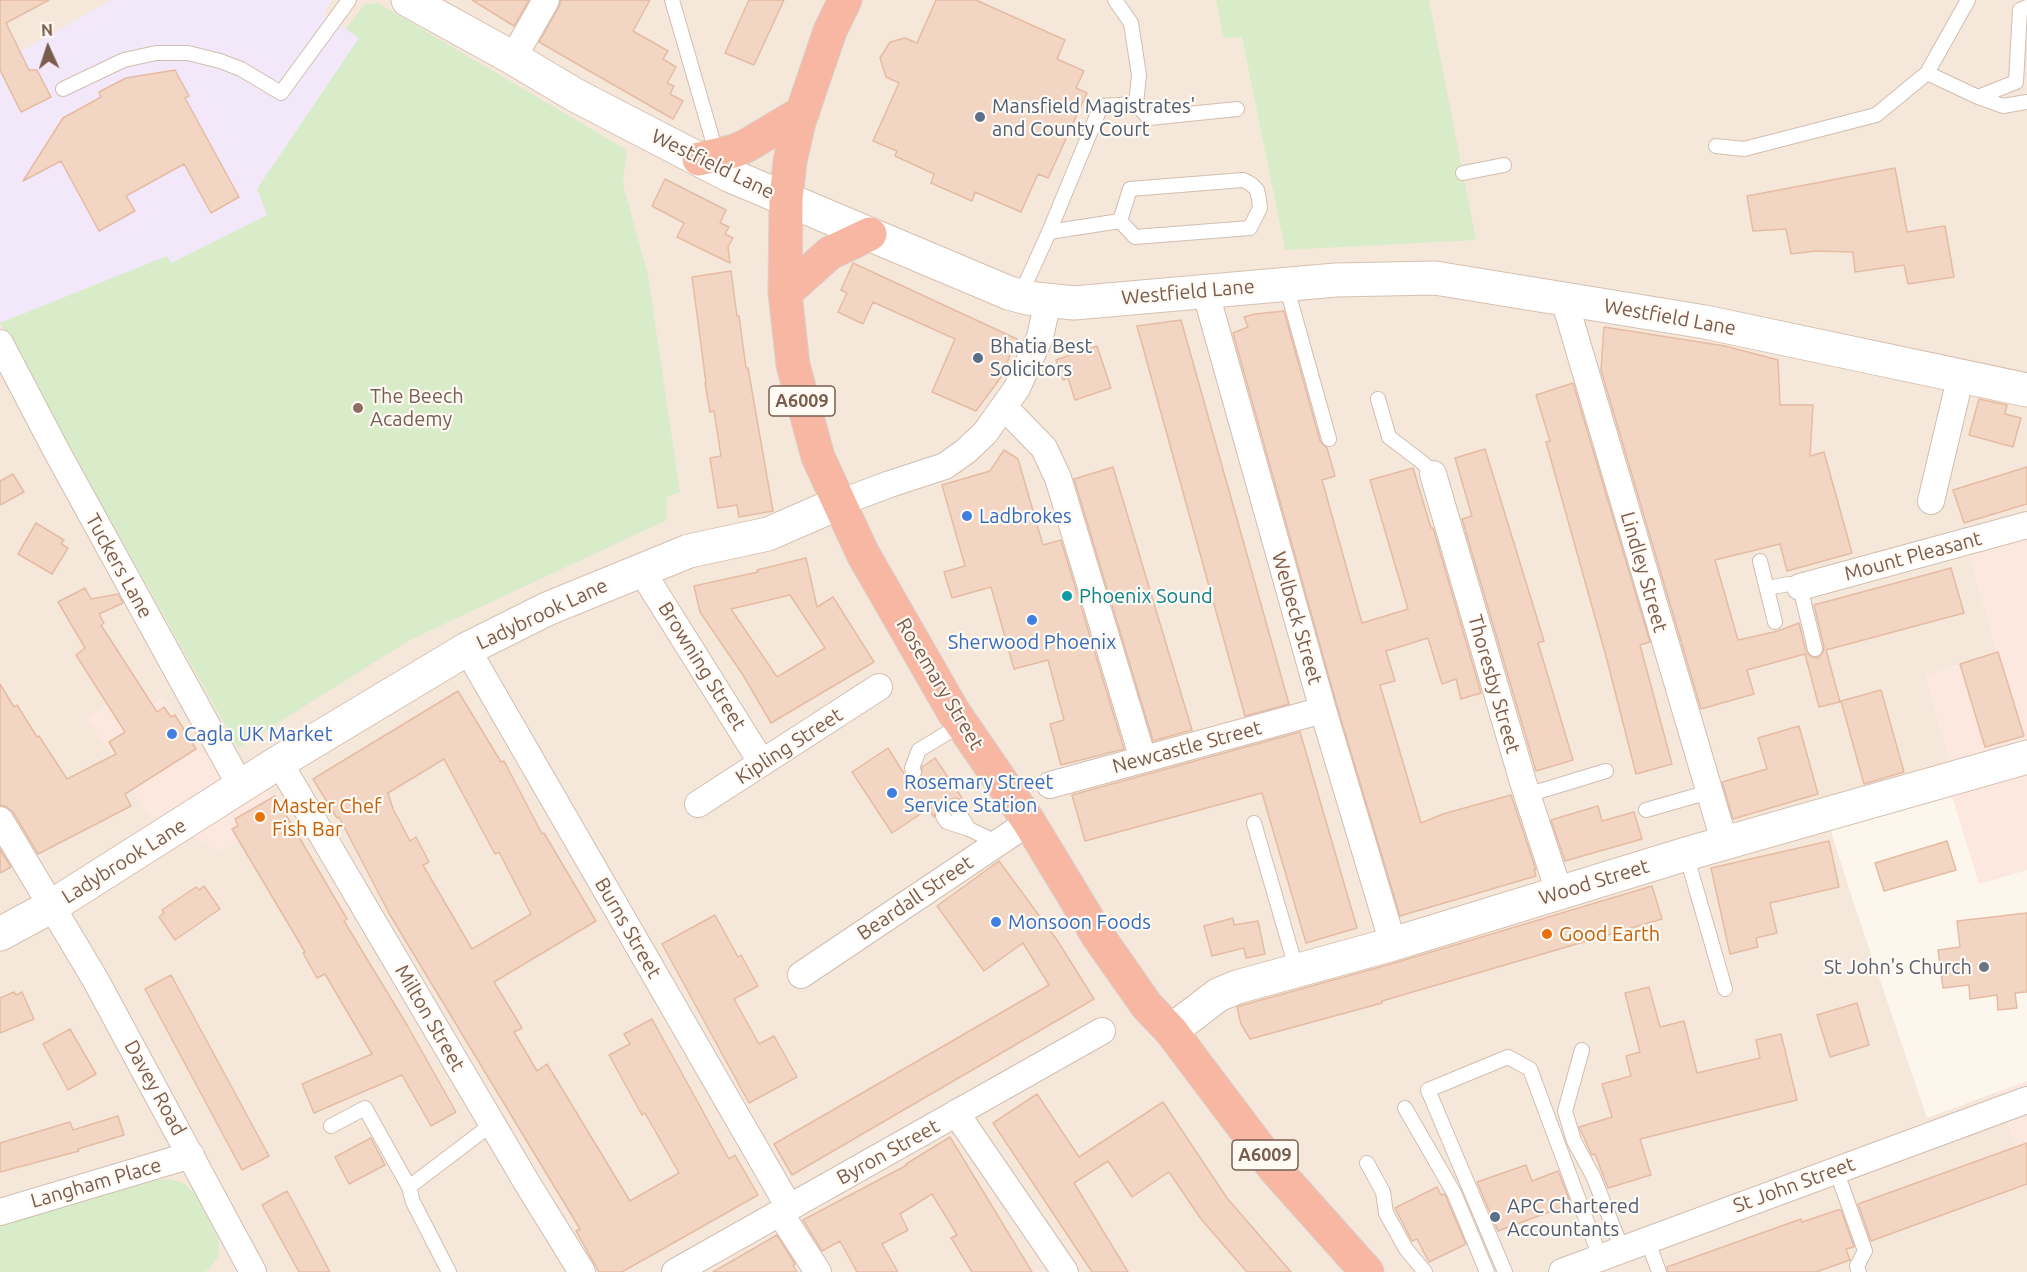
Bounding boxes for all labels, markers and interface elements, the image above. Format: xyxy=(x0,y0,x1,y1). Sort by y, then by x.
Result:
north arrow xyxy=(18,18,78,78)
text: N xyxy=(41,21,53,39)
place label: Mansfield Magistrates' and County Court xyxy=(992,94,1195,141)
marker: Mansfield Magistrates' and County Court xyxy=(973,110,987,124)
street label: Westfield Lane xyxy=(648,124,778,204)
street label: Westfield Lane xyxy=(1120,274,1256,310)
street label: Westfield Lane xyxy=(1602,294,1738,340)
place label: Bhatia Best Solicitors xyxy=(990,334,1092,381)
marker: Bhatia Best Solicitors xyxy=(971,351,985,365)
place label: The Beech Academy xyxy=(370,384,464,431)
road number: A6009 xyxy=(769,386,835,416)
marker: The Beech Academy xyxy=(351,401,365,415)
place label: Ladbrokes xyxy=(979,504,1072,528)
marker: Ladbrokes xyxy=(960,509,974,523)
street label: Lindley Street xyxy=(1615,509,1673,635)
street label: Tuckers Lane xyxy=(80,510,158,622)
street label: Mount Pleasant xyxy=(1842,526,1984,586)
street label: Welbeck Street xyxy=(1267,549,1327,687)
street label: Ladybrook Lane xyxy=(473,573,611,655)
place label: Phoenix Sound xyxy=(1079,584,1213,608)
marker: Phoenix Sound xyxy=(1060,589,1074,603)
street label: Browning Street xyxy=(653,597,751,735)
street label: Thoresby Street xyxy=(1463,612,1525,756)
marker: Sherwood Phoenix xyxy=(1025,613,1039,627)
street label: Rosemary Street xyxy=(891,614,989,754)
place label: Sherwood Phoenix xyxy=(948,630,1116,654)
street label: Kipling Street xyxy=(731,703,847,789)
street label: Newcastle Street xyxy=(1110,716,1264,778)
place label: Cagla UK Market xyxy=(184,722,333,746)
marker: Cagla UK Market xyxy=(165,727,179,741)
place label: Rosemary Street Service Station xyxy=(904,770,1053,817)
marker: Rosemary Street Service Station xyxy=(885,786,899,800)
place label: Master Chef Fish Bar xyxy=(272,794,382,841)
marker: Master Chef Fish Bar xyxy=(253,810,267,824)
street label: Ladybrook Lane xyxy=(57,813,191,909)
street label: Beardall Street xyxy=(853,850,977,946)
street label: Wood Street xyxy=(1536,854,1652,910)
street label: Burns Street xyxy=(590,873,666,983)
place label: Monsoon Foods xyxy=(1008,910,1151,934)
marker: Monsoon Foods xyxy=(989,915,1003,929)
place label: Good Earth xyxy=(1559,922,1660,946)
marker: Good Earth xyxy=(1540,927,1554,941)
place label: St John's Church xyxy=(1824,955,1972,979)
marker: St John's Church xyxy=(1977,960,1991,974)
street label: Milton Street xyxy=(390,961,470,1075)
street label: Davey Road xyxy=(119,1036,191,1140)
street label: Byron Street xyxy=(833,1114,943,1190)
road number: A6009 xyxy=(1232,1140,1298,1170)
street label: St John Street xyxy=(1730,1152,1858,1218)
street label: Langham Place xyxy=(28,1153,164,1213)
place label: APC Chartered Accountants xyxy=(1507,1194,1639,1241)
marker: APC Chartered Accountants xyxy=(1488,1210,1502,1224)

